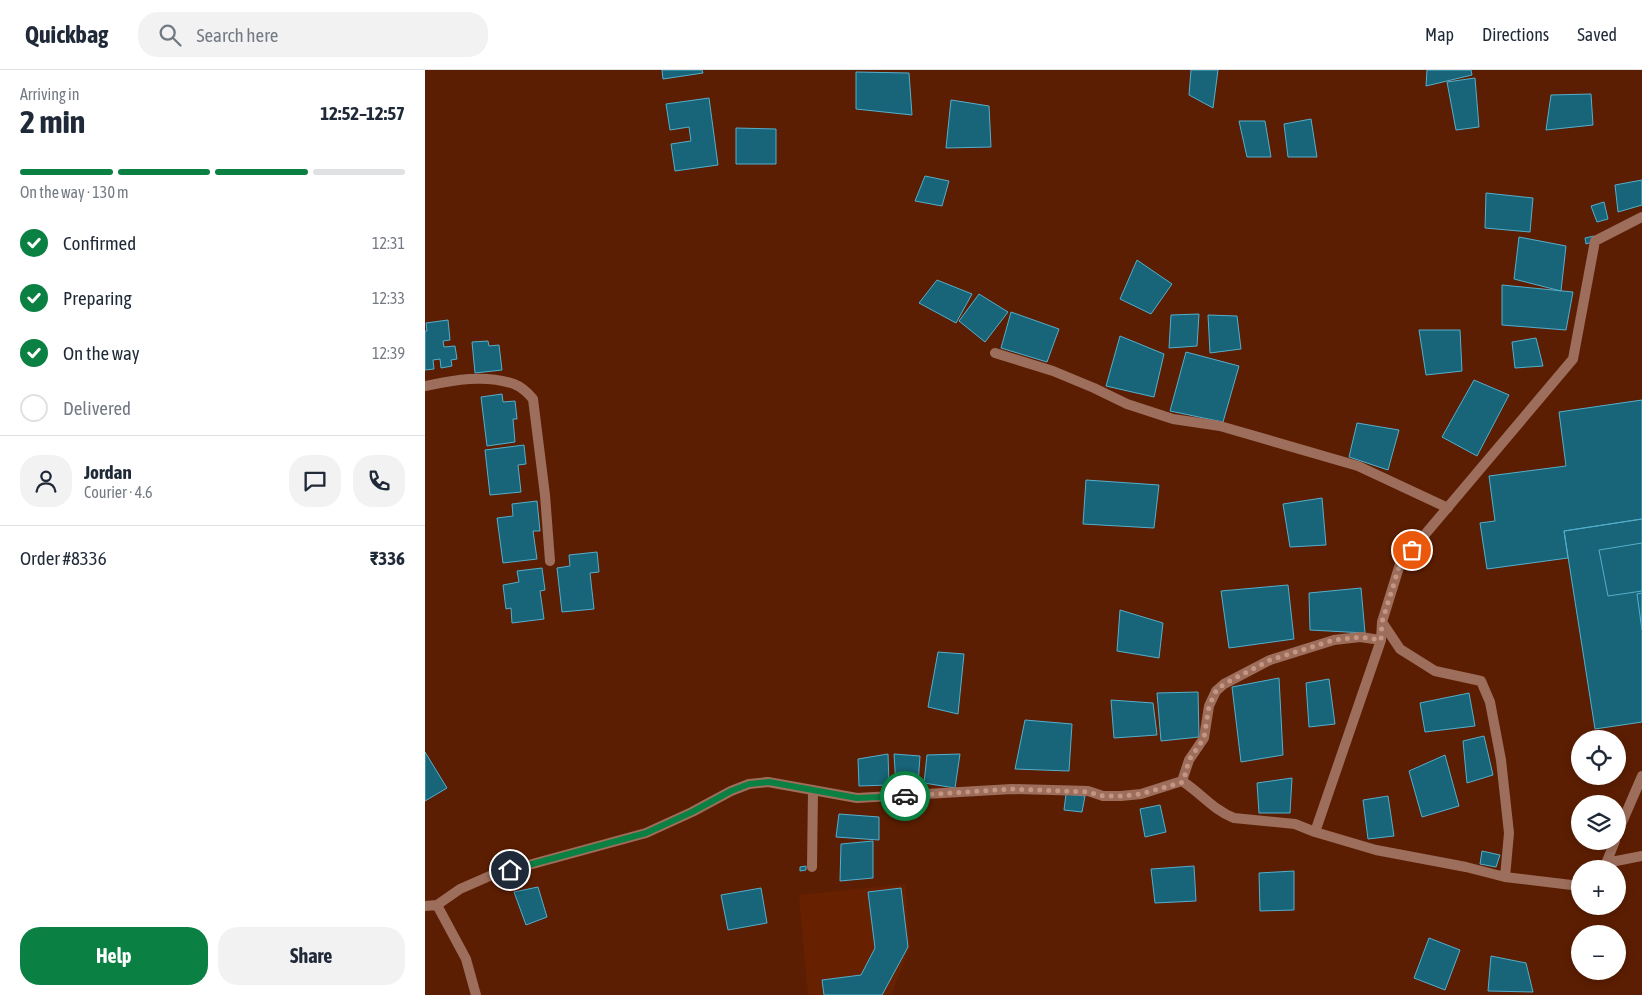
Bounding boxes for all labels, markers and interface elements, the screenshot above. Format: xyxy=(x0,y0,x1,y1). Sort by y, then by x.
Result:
search box xyxy=(138,12,488,57)
text: Quickbag xyxy=(25,21,108,48)
icon: search xyxy=(156,21,184,49)
text: Search here xyxy=(196,24,278,46)
text: Map xyxy=(1425,24,1454,45)
text: Directions xyxy=(1482,24,1549,45)
text: Saved xyxy=(1577,24,1617,45)
text: Arriving in xyxy=(20,85,80,103)
text: 12:52–12:57 xyxy=(320,102,405,124)
text: 2 min xyxy=(20,103,85,140)
text: On the way · 130 m xyxy=(20,183,129,201)
icon: check xyxy=(20,229,48,257)
text: Confirmed xyxy=(63,232,136,254)
text: 12:31 xyxy=(372,234,405,252)
icon: check xyxy=(20,284,48,312)
text: Preparing xyxy=(63,287,132,309)
text: 12:33 xyxy=(372,289,405,307)
icon: check xyxy=(20,339,48,367)
text: On the way xyxy=(63,342,140,364)
text: 12:39 xyxy=(372,344,405,362)
text: Delivered xyxy=(63,397,131,419)
button: person xyxy=(20,455,72,507)
button: chat xyxy=(289,455,341,507)
button: phone xyxy=(353,455,405,507)
text: Jordan xyxy=(84,461,132,483)
text: Courier · 4.6 xyxy=(84,483,153,501)
pin xyxy=(1391,529,1433,571)
icon: bag xyxy=(1398,536,1426,564)
text: Order #8336 xyxy=(20,547,107,569)
text: ₹336 xyxy=(370,547,405,569)
map controls xyxy=(1571,730,1626,980)
button: locate xyxy=(1571,730,1626,785)
courier xyxy=(880,771,930,821)
icon: car xyxy=(891,782,919,810)
button: layers xyxy=(1571,795,1626,850)
pin xyxy=(489,849,531,891)
icon: home xyxy=(496,856,524,884)
button: + xyxy=(1571,860,1626,915)
button: − xyxy=(1571,925,1626,980)
button: Help xyxy=(20,927,208,985)
button: Share xyxy=(218,927,405,985)

